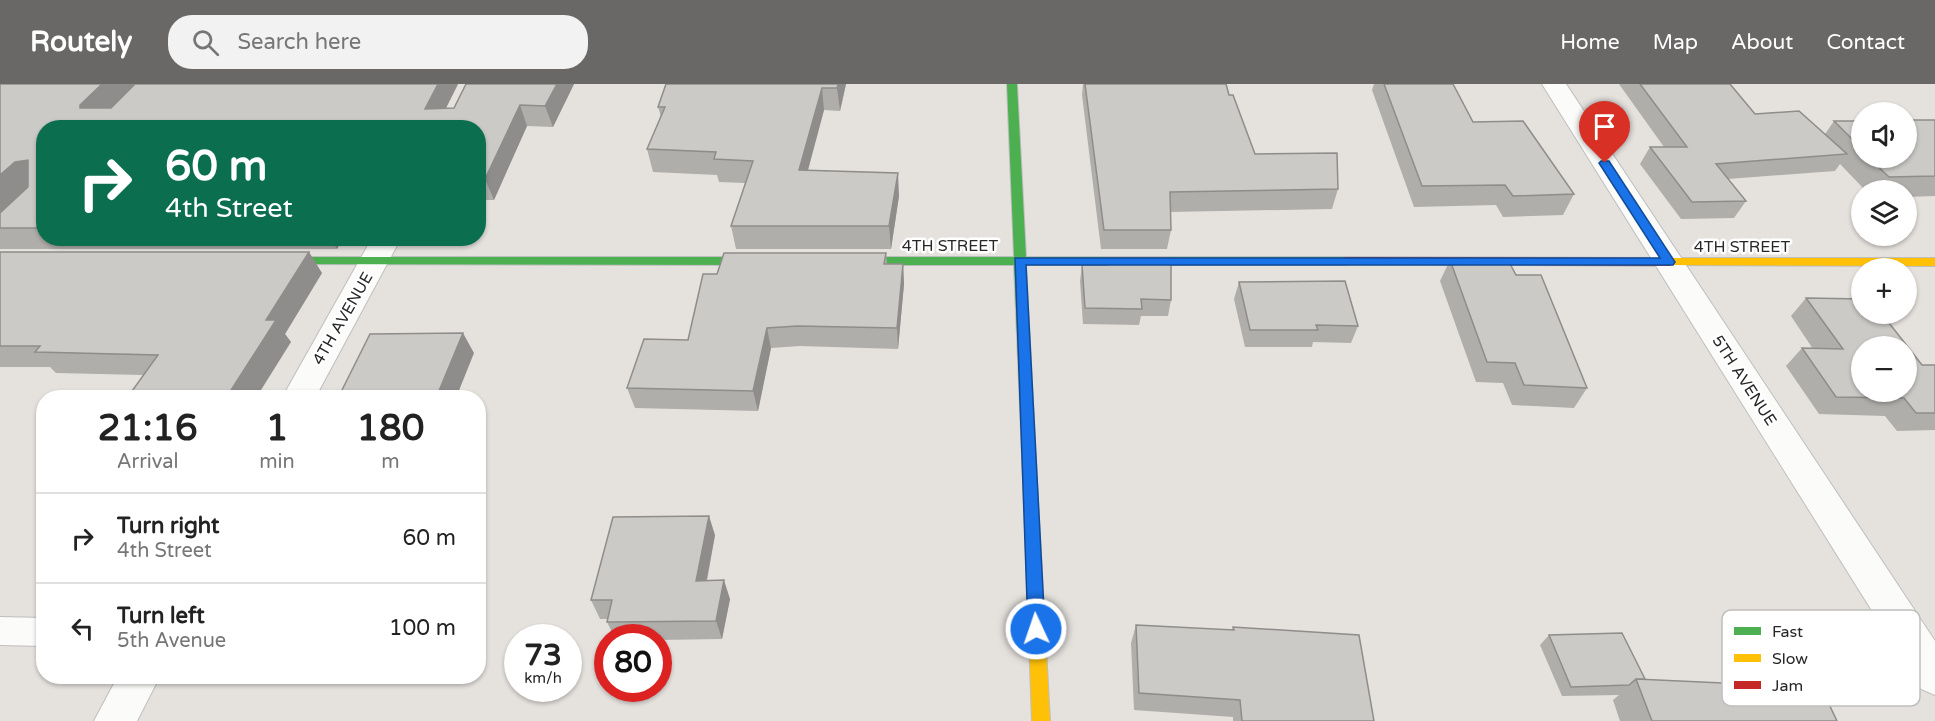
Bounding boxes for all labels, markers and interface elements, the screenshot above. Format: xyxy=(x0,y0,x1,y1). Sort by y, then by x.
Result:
search box xyxy=(168,15,588,69)
text: Routely xyxy=(30,25,132,59)
icon: search xyxy=(189,26,222,59)
text: Search here xyxy=(237,29,361,55)
text: Home xyxy=(1560,30,1620,55)
text: Map xyxy=(1653,30,1698,55)
text: About xyxy=(1731,30,1793,55)
text: Contact xyxy=(1826,30,1905,55)
pin xyxy=(1579,101,1630,163)
map controls xyxy=(1851,102,1917,402)
button: sound xyxy=(1851,102,1917,168)
icon: arrive xyxy=(1588,110,1621,143)
text: 60 m xyxy=(165,141,267,192)
icon: right xyxy=(66,144,144,222)
button: layers xyxy=(1851,180,1917,246)
text: 4th Street xyxy=(165,192,293,225)
street label: 4TH STREET xyxy=(902,236,999,256)
street label: 4TH STREET xyxy=(1694,237,1791,257)
button: + xyxy=(1851,258,1917,324)
street label: 4TH AVENUE xyxy=(308,269,377,368)
street label: 5TH AVENUE xyxy=(1708,332,1781,430)
button: − xyxy=(1851,336,1917,402)
text: 21:16 xyxy=(98,407,198,450)
text: 1 xyxy=(266,407,288,450)
text: 180 xyxy=(356,407,424,450)
text: Arrival xyxy=(117,450,179,474)
text: min xyxy=(259,450,295,474)
text: m xyxy=(381,450,400,474)
text: Turn right xyxy=(117,513,219,539)
icon: right xyxy=(66,522,99,555)
text: 60 m xyxy=(402,525,456,551)
text: 4th Street xyxy=(117,539,212,563)
position arrow xyxy=(1004,597,1068,661)
text: Turn left xyxy=(117,603,205,629)
legend xyxy=(1722,610,1920,706)
icon: left xyxy=(66,612,99,645)
text: 100 m xyxy=(389,615,456,641)
text: Fast xyxy=(1772,622,1803,642)
speed limit sign: 80 xyxy=(594,624,672,702)
text: 5th Avenue xyxy=(117,629,226,653)
text: 73 xyxy=(524,637,562,674)
text: Slow xyxy=(1772,649,1808,669)
text: km/h xyxy=(524,669,562,687)
text: Jam xyxy=(1772,676,1803,696)

